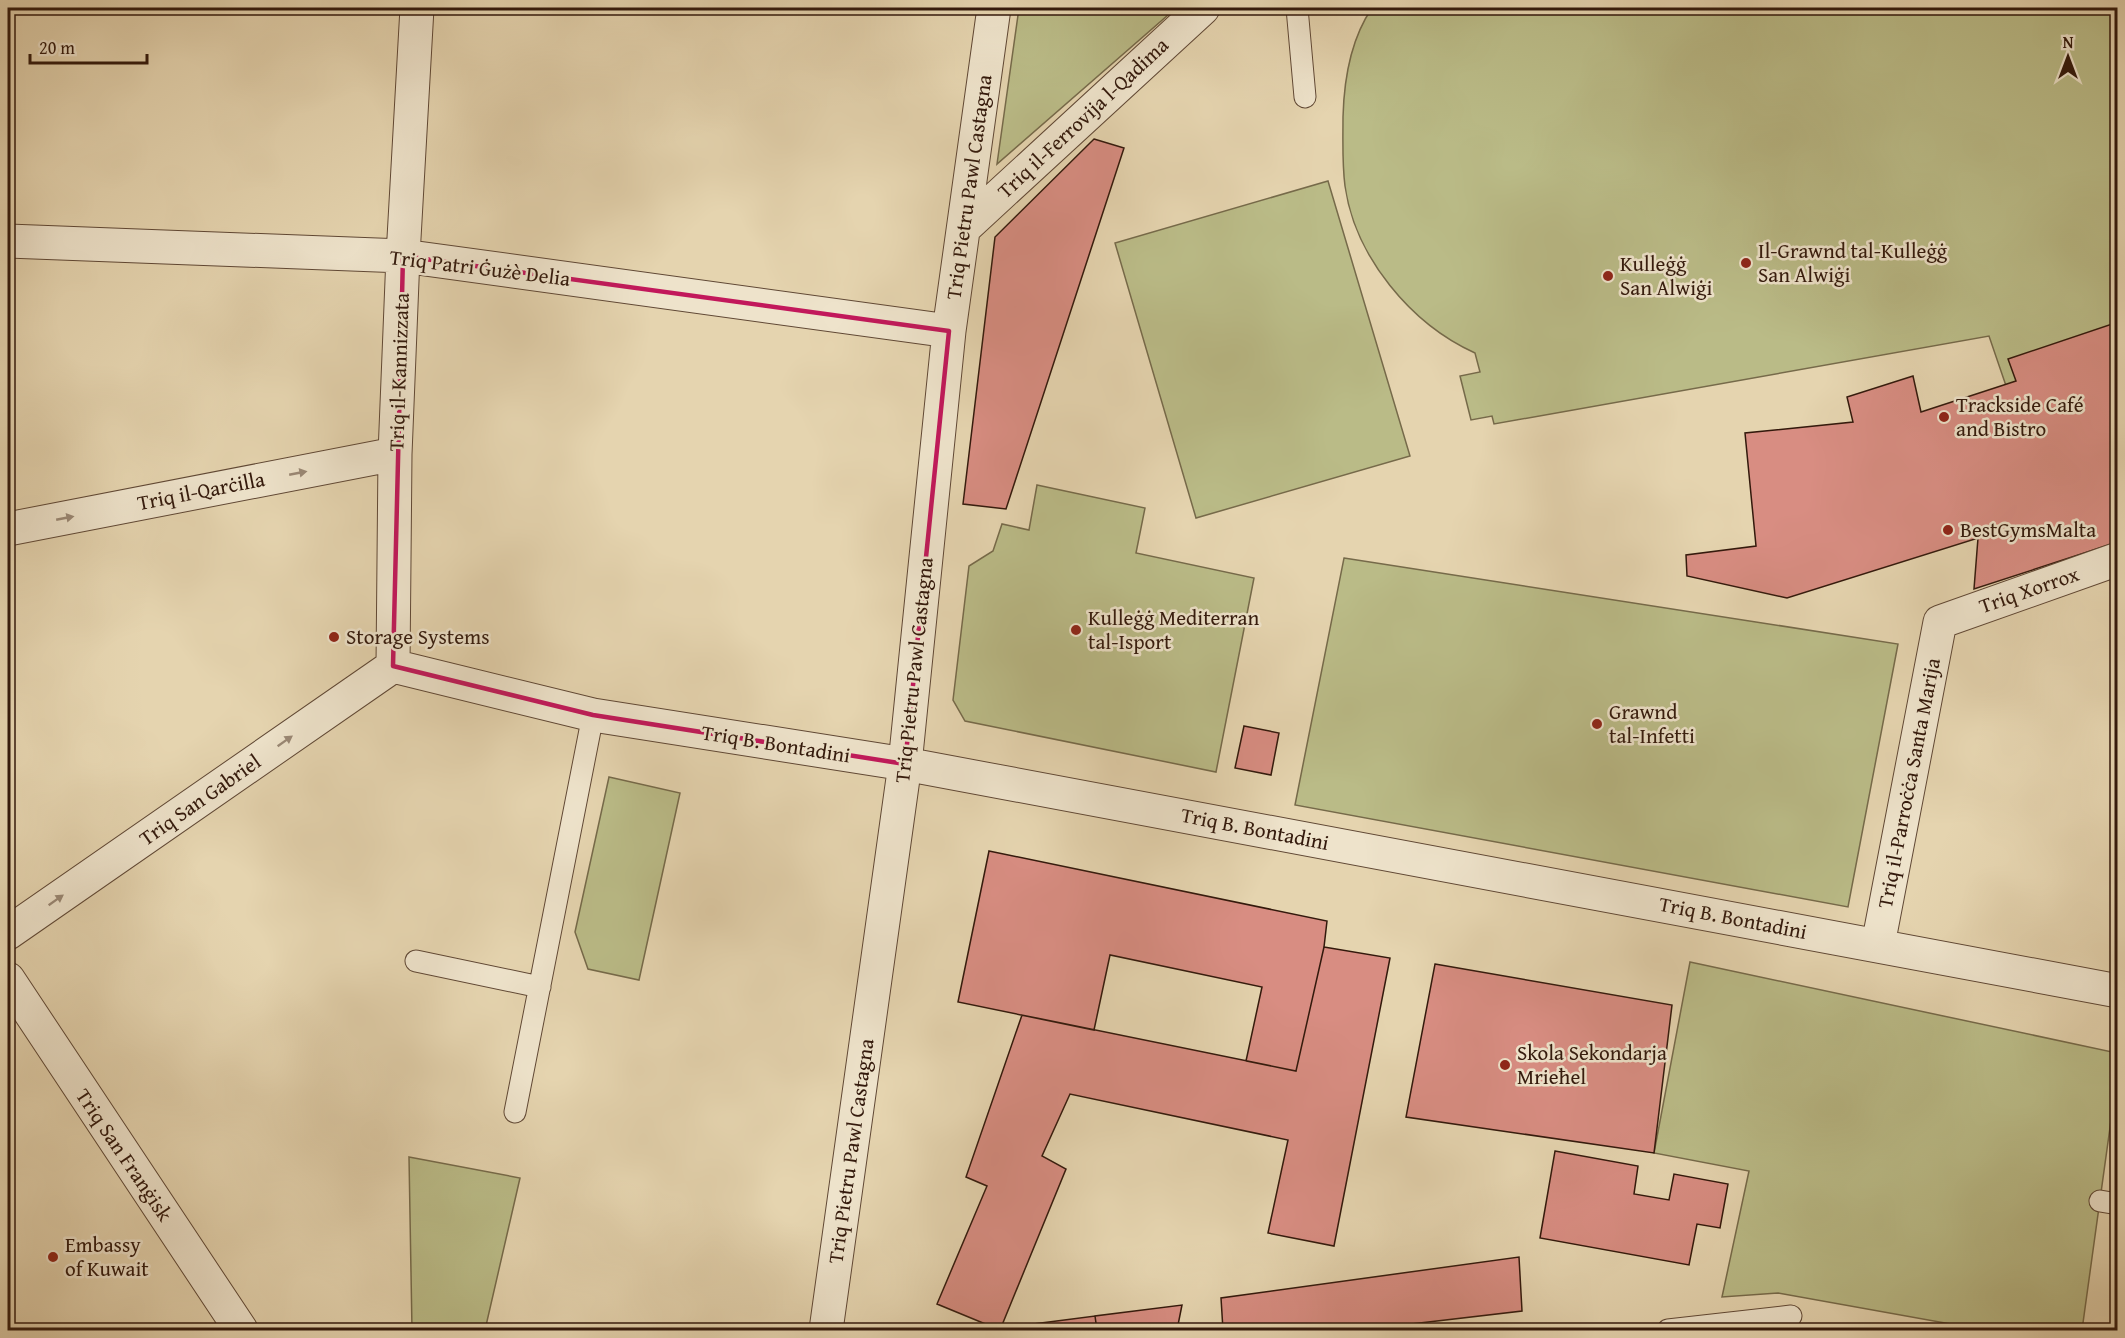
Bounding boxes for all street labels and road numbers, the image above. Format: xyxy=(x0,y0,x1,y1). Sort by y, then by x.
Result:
street label: Triq il-Ferrovija l-Qadima xyxy=(990,30,1175,205)
street label: Triq Pietru Pawl Castagna xyxy=(937,73,1000,301)
street label: Triq Patri Ġużè Delia xyxy=(388,241,572,294)
street label: Triq il-Kannizzata xyxy=(380,292,417,452)
street label: Triq il-Qarċilla xyxy=(135,463,267,518)
street label: Triq Pietru Pawl Castagna xyxy=(886,556,941,784)
street label: Triq Xorrox xyxy=(1975,558,2083,621)
street label: Triq il-Parroċċa Santa Marija xyxy=(1869,655,1948,911)
street label: Triq B. Bontadini xyxy=(699,716,853,771)
street label: Triq San Gabriel xyxy=(133,746,267,853)
street label: Triq B. Bontadini xyxy=(1178,799,1332,858)
street label: Triq B. Bontadini xyxy=(1656,888,1810,947)
street label: Triq Pietru Pawl Castagna xyxy=(819,1037,882,1265)
street label: Triq San Franġisk xyxy=(68,1082,181,1228)

